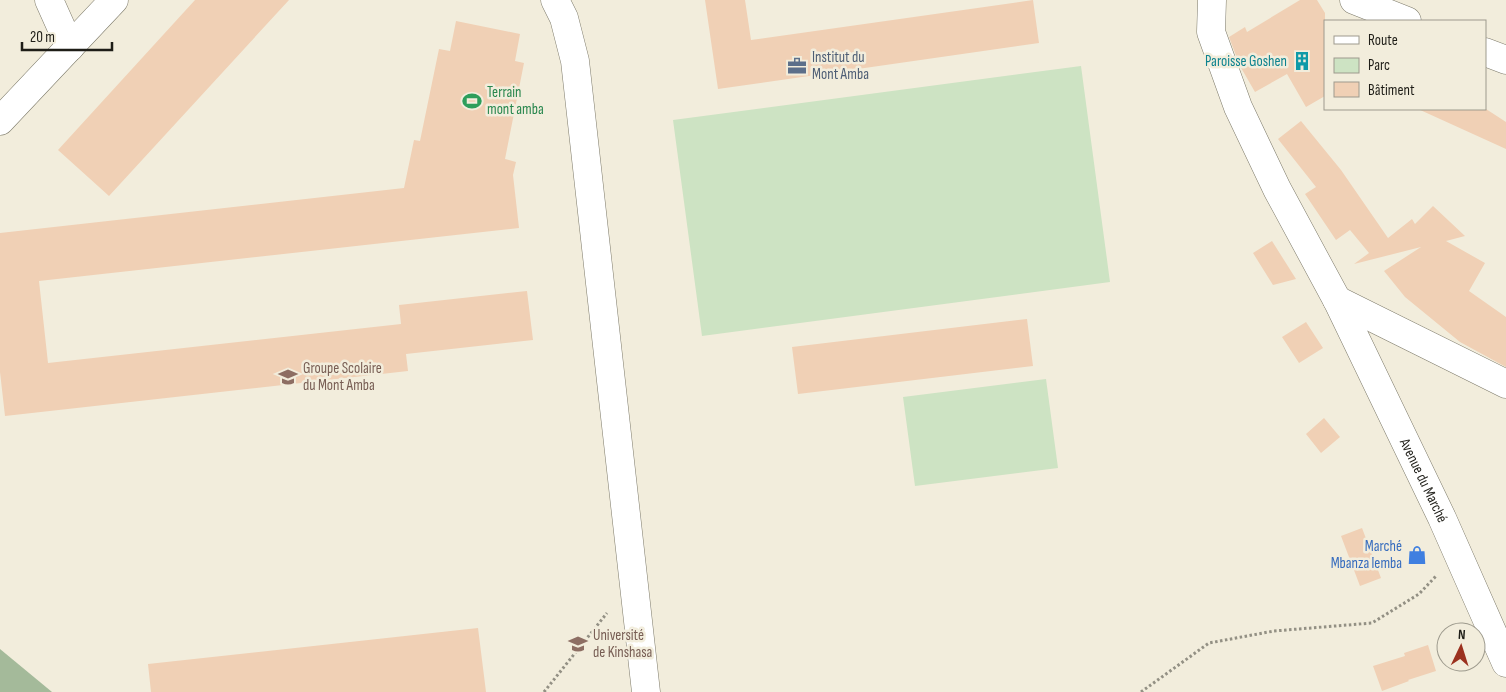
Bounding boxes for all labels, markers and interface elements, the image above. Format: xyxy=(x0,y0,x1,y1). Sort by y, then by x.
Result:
scale bar xyxy=(22,20,112,52)
legend xyxy=(1324,20,1486,110)
text: 20 m xyxy=(30,28,55,47)
text: Route xyxy=(1368,31,1398,50)
place label: Institut du Mont Amba xyxy=(812,48,869,84)
building icon: Paroisse Goshen xyxy=(1291,50,1313,72)
place label: Paroisse Goshen xyxy=(1205,52,1287,71)
office icon: Institut du Mont Amba xyxy=(786,55,808,77)
text: Parc xyxy=(1368,56,1390,75)
text: Bâtiment xyxy=(1368,81,1415,100)
place label: Terrain mont amba xyxy=(487,83,544,119)
sports icon: Terrain mont amba xyxy=(461,90,483,112)
place label: Groupe Scolaire du Mont Amba xyxy=(303,359,382,395)
school or university icon: Groupe Scolaire du Mont Amba xyxy=(277,366,299,388)
street label: Avenue du Marché xyxy=(1395,434,1452,525)
place label: Marché Mbanza lemba xyxy=(1331,537,1402,573)
shop icon: Marché Mbanza lemba xyxy=(1406,544,1428,566)
north arrow xyxy=(1436,622,1486,672)
place label: Université de Kinshasa xyxy=(593,626,653,662)
text: N xyxy=(1458,626,1466,643)
school or university icon: Université de Kinshasa xyxy=(567,633,589,655)

